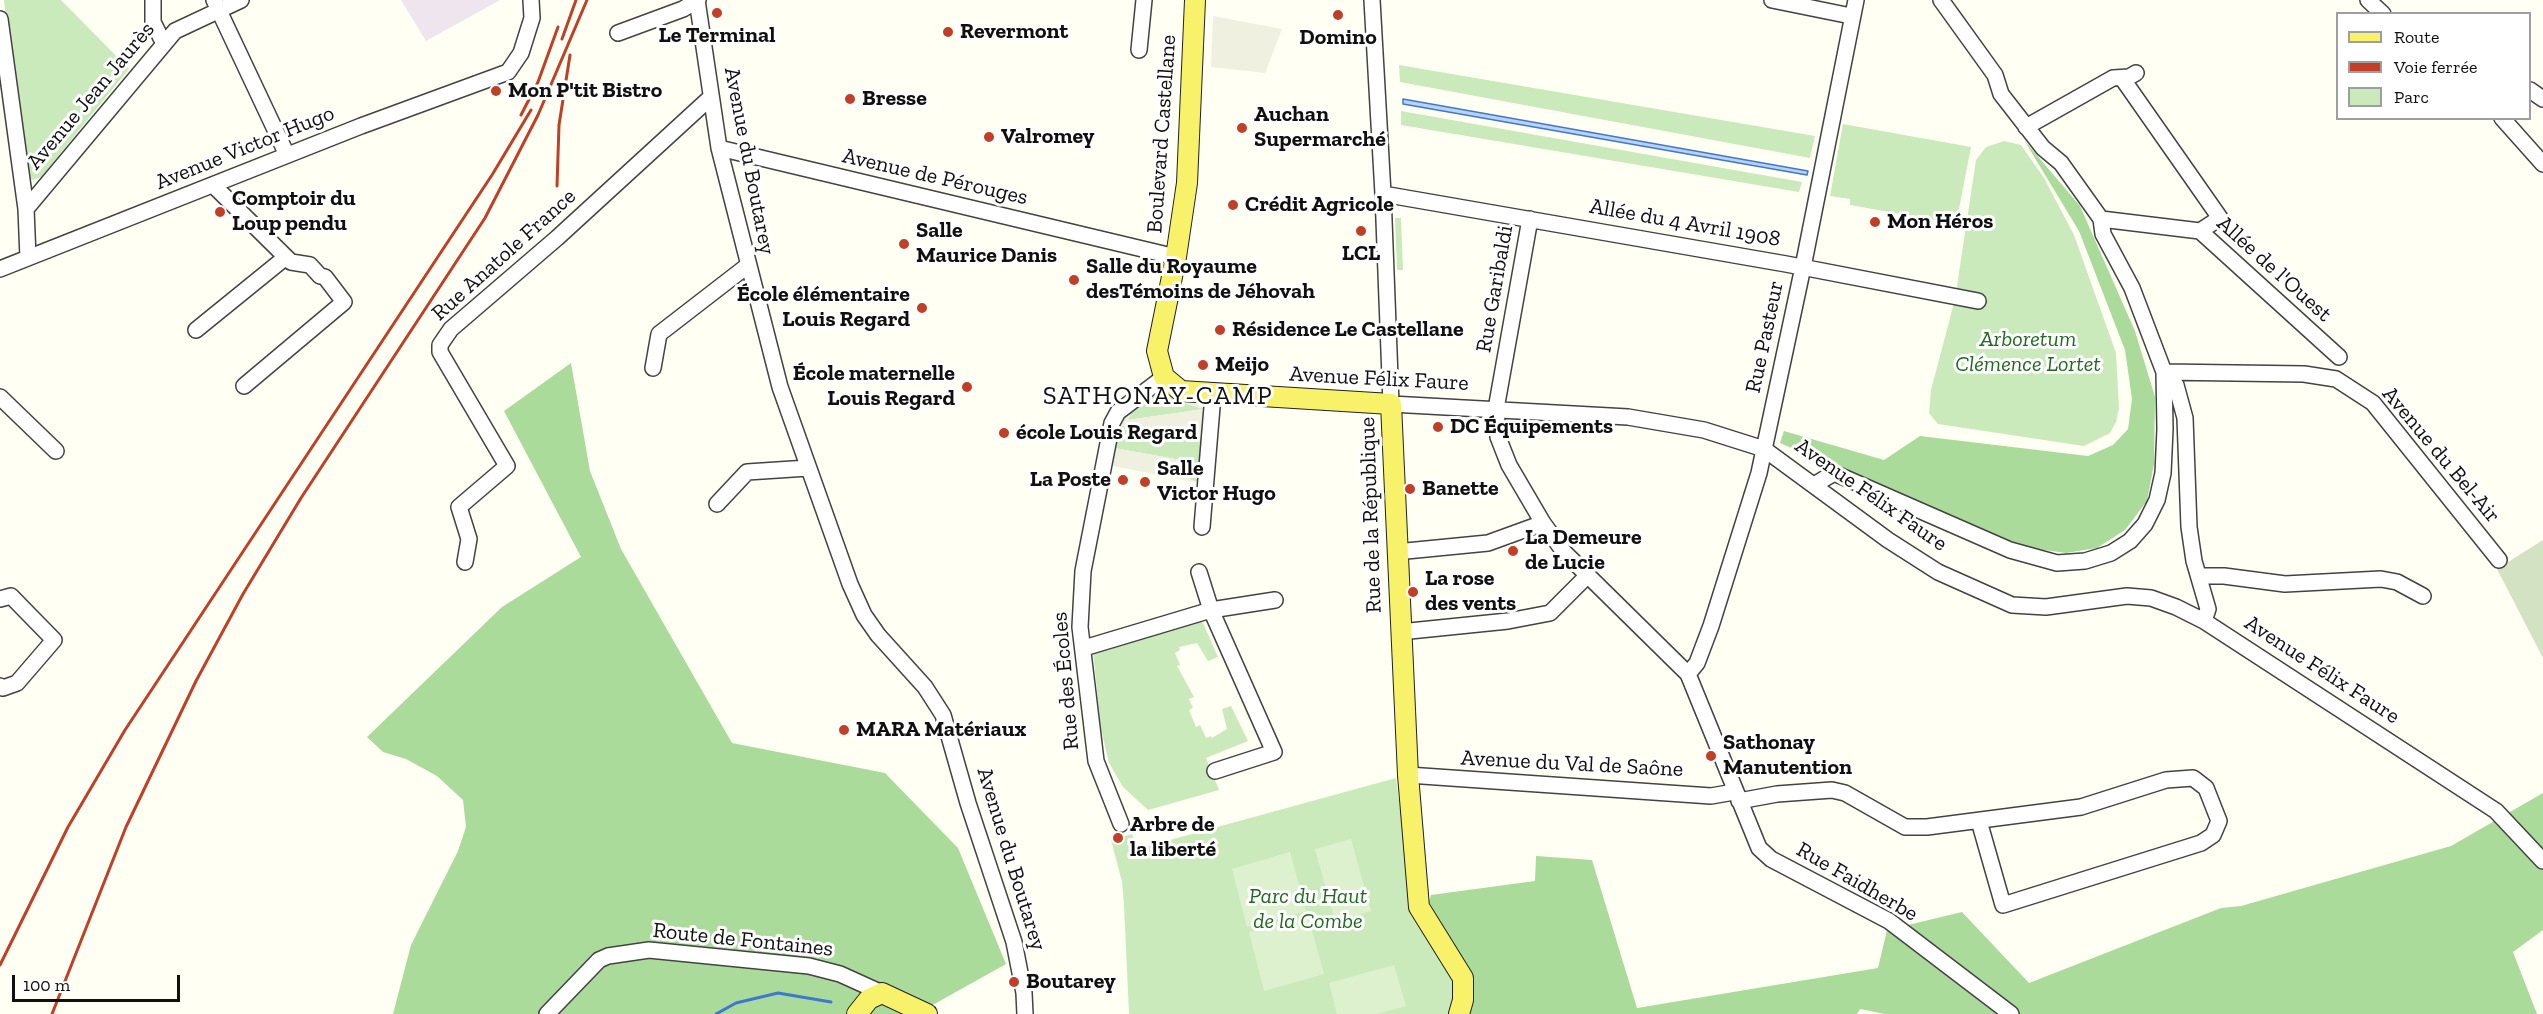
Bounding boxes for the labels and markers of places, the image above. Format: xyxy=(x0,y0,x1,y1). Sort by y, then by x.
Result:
marker: Le Terminal xyxy=(710,6,724,20)
marker: Domino xyxy=(1331,8,1345,22)
place label: Revermont xyxy=(960,19,1068,45)
place label: Le Terminal xyxy=(659,23,775,49)
marker: Revermont xyxy=(941,25,955,39)
place label: Domino xyxy=(1299,25,1377,51)
place label: Mon P'tit Bistro xyxy=(508,78,662,104)
marker: Mon P'tit Bistro xyxy=(489,84,503,98)
place label: Bresse xyxy=(862,86,927,112)
marker: Bresse xyxy=(843,92,857,106)
place label: Auchan Supermarché xyxy=(1254,102,1386,154)
marker: Auchan Supermarché xyxy=(1235,121,1249,135)
place label: Valromey xyxy=(1001,124,1094,150)
marker: Valromey xyxy=(982,130,996,144)
place label: Comptoir du Loup pendu xyxy=(232,186,356,237)
place label: Crédit Agricole xyxy=(1245,192,1394,218)
marker: Crédit Agricole xyxy=(1226,198,1240,212)
marker: Comptoir du Loup pendu xyxy=(213,205,227,219)
place label: Mon Héros xyxy=(1887,209,1993,235)
marker: Mon Héros xyxy=(1868,215,1882,229)
place label: Salle Maurice Danis xyxy=(916,218,1057,270)
marker: LCL xyxy=(1354,224,1368,238)
marker: Salle Maurice Danis xyxy=(897,237,911,251)
place label: LCL xyxy=(1342,241,1380,267)
place label: Salle du Royaume desTémoins de Jéhovah xyxy=(1086,254,1315,306)
marker: Salle du Royaume desTémoins de Jéhovah xyxy=(1067,273,1081,287)
place label: École élémentaire Louis Regard xyxy=(737,282,910,334)
marker: École élémentaire Louis Regard xyxy=(915,301,929,315)
place label: Résidence Le Castellane xyxy=(1232,317,1464,343)
marker: Résidence Le Castellane xyxy=(1213,323,1227,337)
place label: Meijo xyxy=(1215,352,1269,378)
marker: Meijo xyxy=(1196,358,1210,372)
place label: École maternelle Louis Regard xyxy=(793,361,955,412)
marker: École maternelle Louis Regard xyxy=(960,380,974,394)
place label: DC Équipements xyxy=(1450,414,1613,440)
place label: école Louis Regard xyxy=(1016,420,1197,446)
marker: DC Équipements xyxy=(1431,420,1445,434)
marker: école Louis Regard xyxy=(997,426,1011,440)
place label: Salle Victor Hugo xyxy=(1157,456,1276,508)
place label: La Poste xyxy=(1030,467,1111,493)
marker: La Poste xyxy=(1116,473,1130,487)
marker: Salle Victor Hugo xyxy=(1138,475,1152,489)
place label: Banette xyxy=(1422,476,1499,502)
marker: Banette xyxy=(1403,482,1417,496)
place label: La Demeure de Lucie xyxy=(1525,525,1642,576)
marker: La Demeure de Lucie xyxy=(1506,544,1520,558)
place label: La rose des vents xyxy=(1425,566,1516,618)
marker: La rose des vents xyxy=(1406,585,1420,599)
place label: MARA Matériaux xyxy=(856,717,1026,743)
marker: MARA Matériaux xyxy=(837,723,851,737)
place label: Sathonay Manutention xyxy=(1723,730,1852,782)
marker: Sathonay Manutention xyxy=(1704,749,1718,763)
place label: Arbre de la liberté xyxy=(1130,812,1216,864)
marker: Arbre de la liberté xyxy=(1111,831,1125,845)
place label: Boutarey xyxy=(1026,969,1116,995)
marker: Boutarey xyxy=(1007,975,1021,989)

